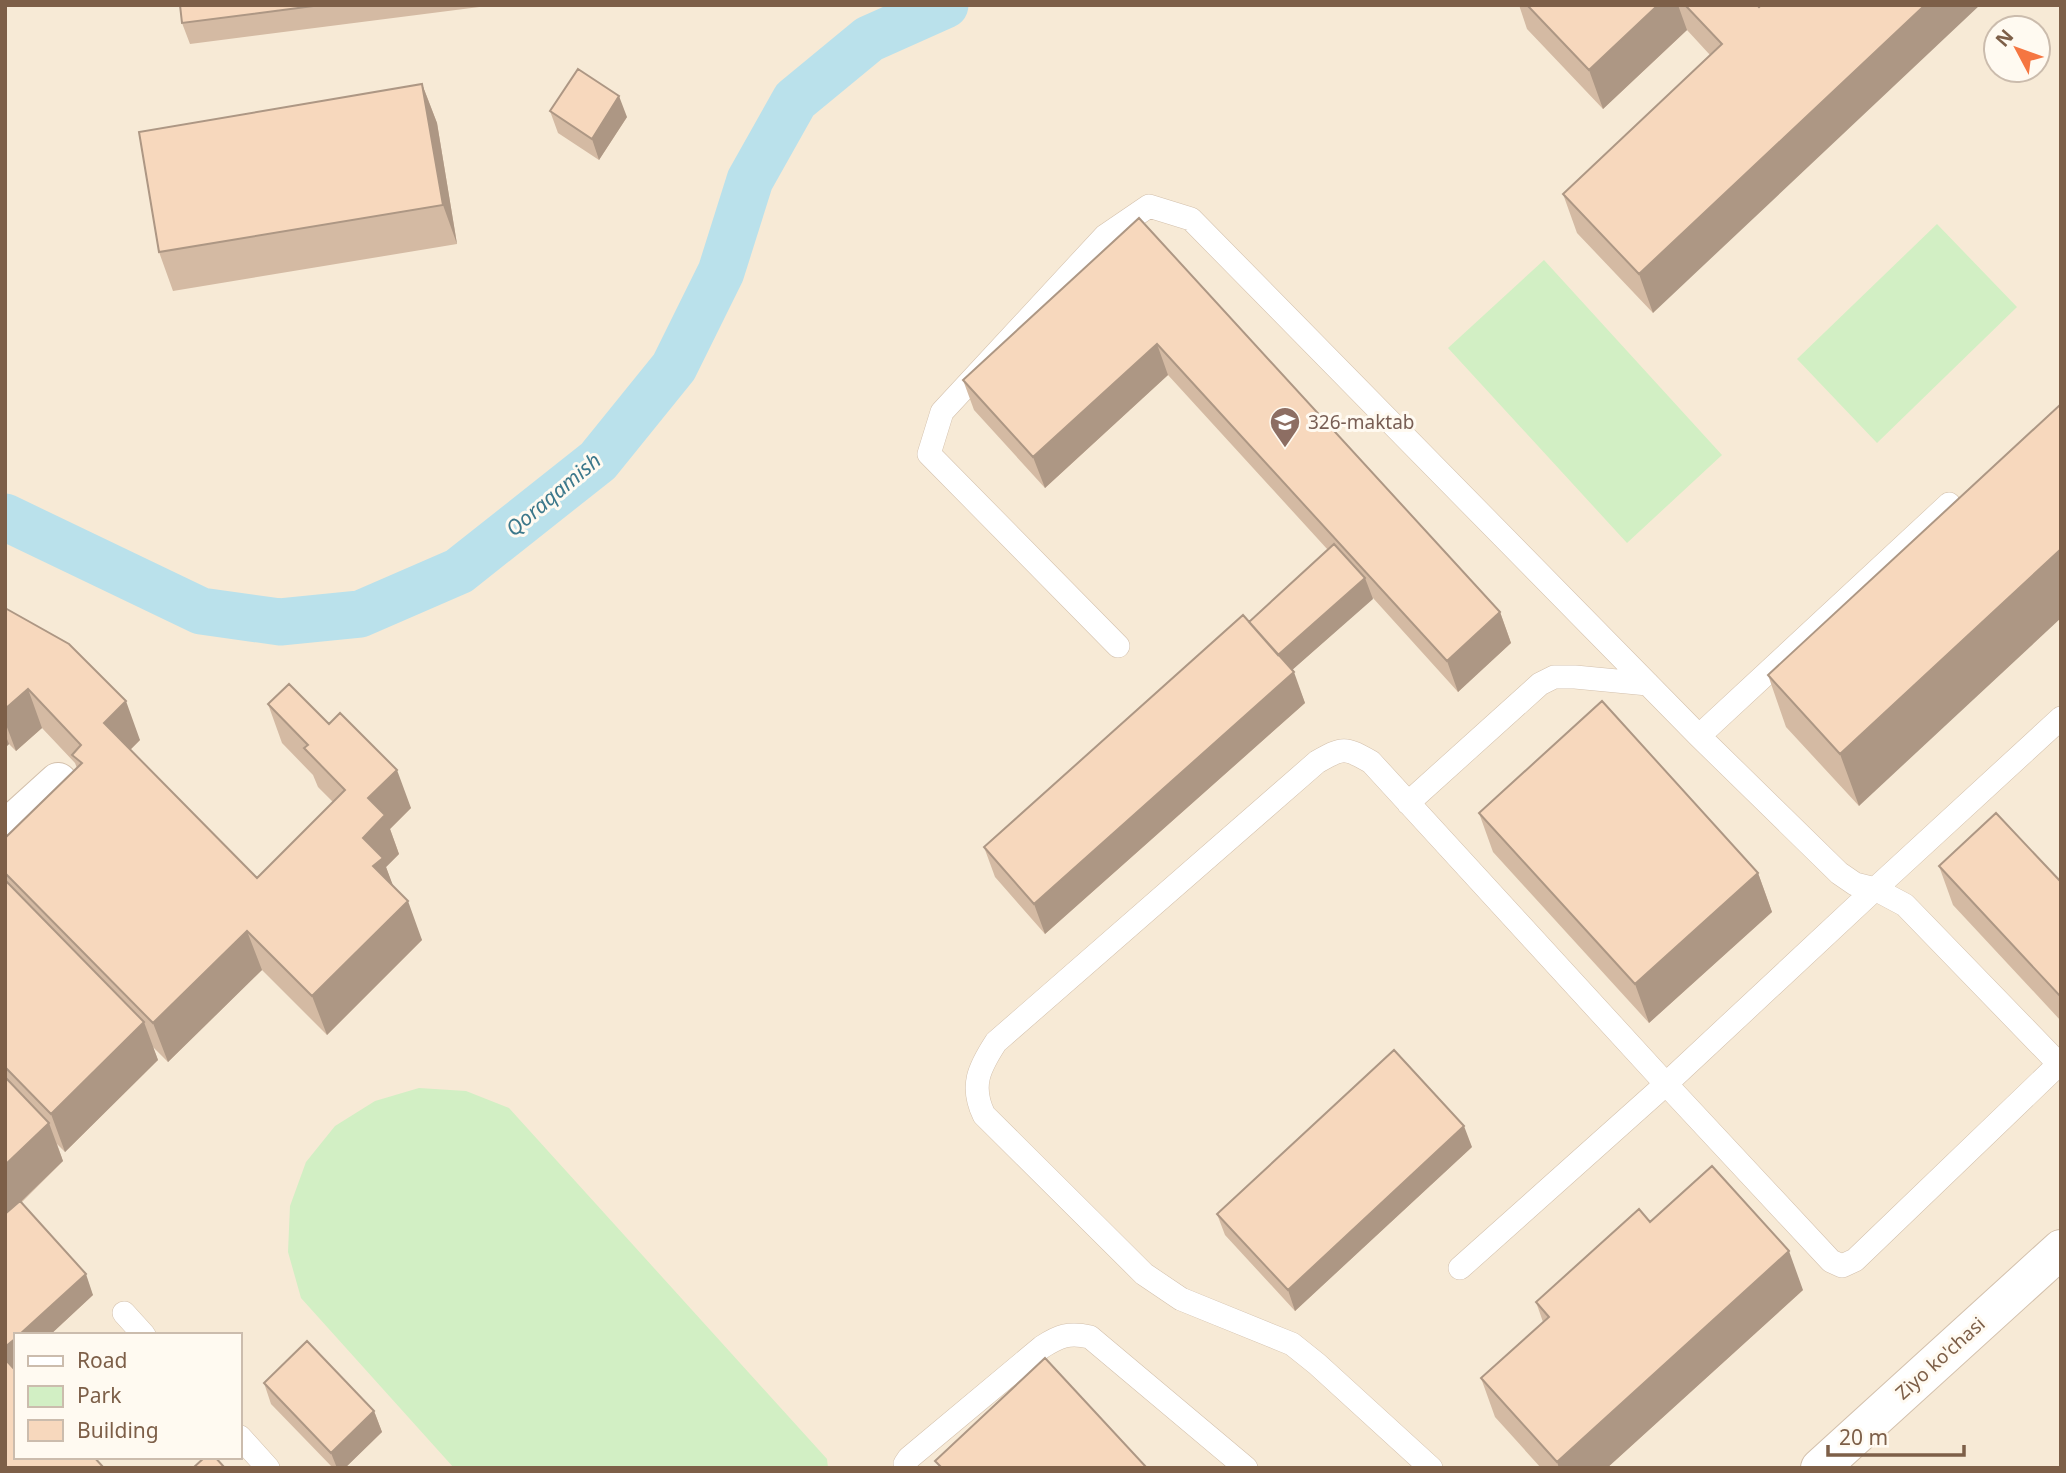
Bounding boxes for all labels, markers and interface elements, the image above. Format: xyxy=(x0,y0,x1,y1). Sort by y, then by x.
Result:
north arrow xyxy=(1982,14,2052,84)
text: N xyxy=(1989,23,2019,52)
school or university icon: 326-maktab xyxy=(1268,405,1302,449)
place label: 326-maktab xyxy=(1308,409,1415,435)
water label: Qoraqamish xyxy=(500,446,606,542)
street label: Ziyo ko'chasi xyxy=(1890,1311,1990,1405)
legend xyxy=(14,1333,242,1459)
text: Road xyxy=(77,1346,127,1374)
text: Park xyxy=(77,1381,122,1409)
scale bar xyxy=(1828,1414,1965,1458)
text: Building xyxy=(77,1416,159,1444)
text: 20 m xyxy=(1839,1423,1888,1451)

